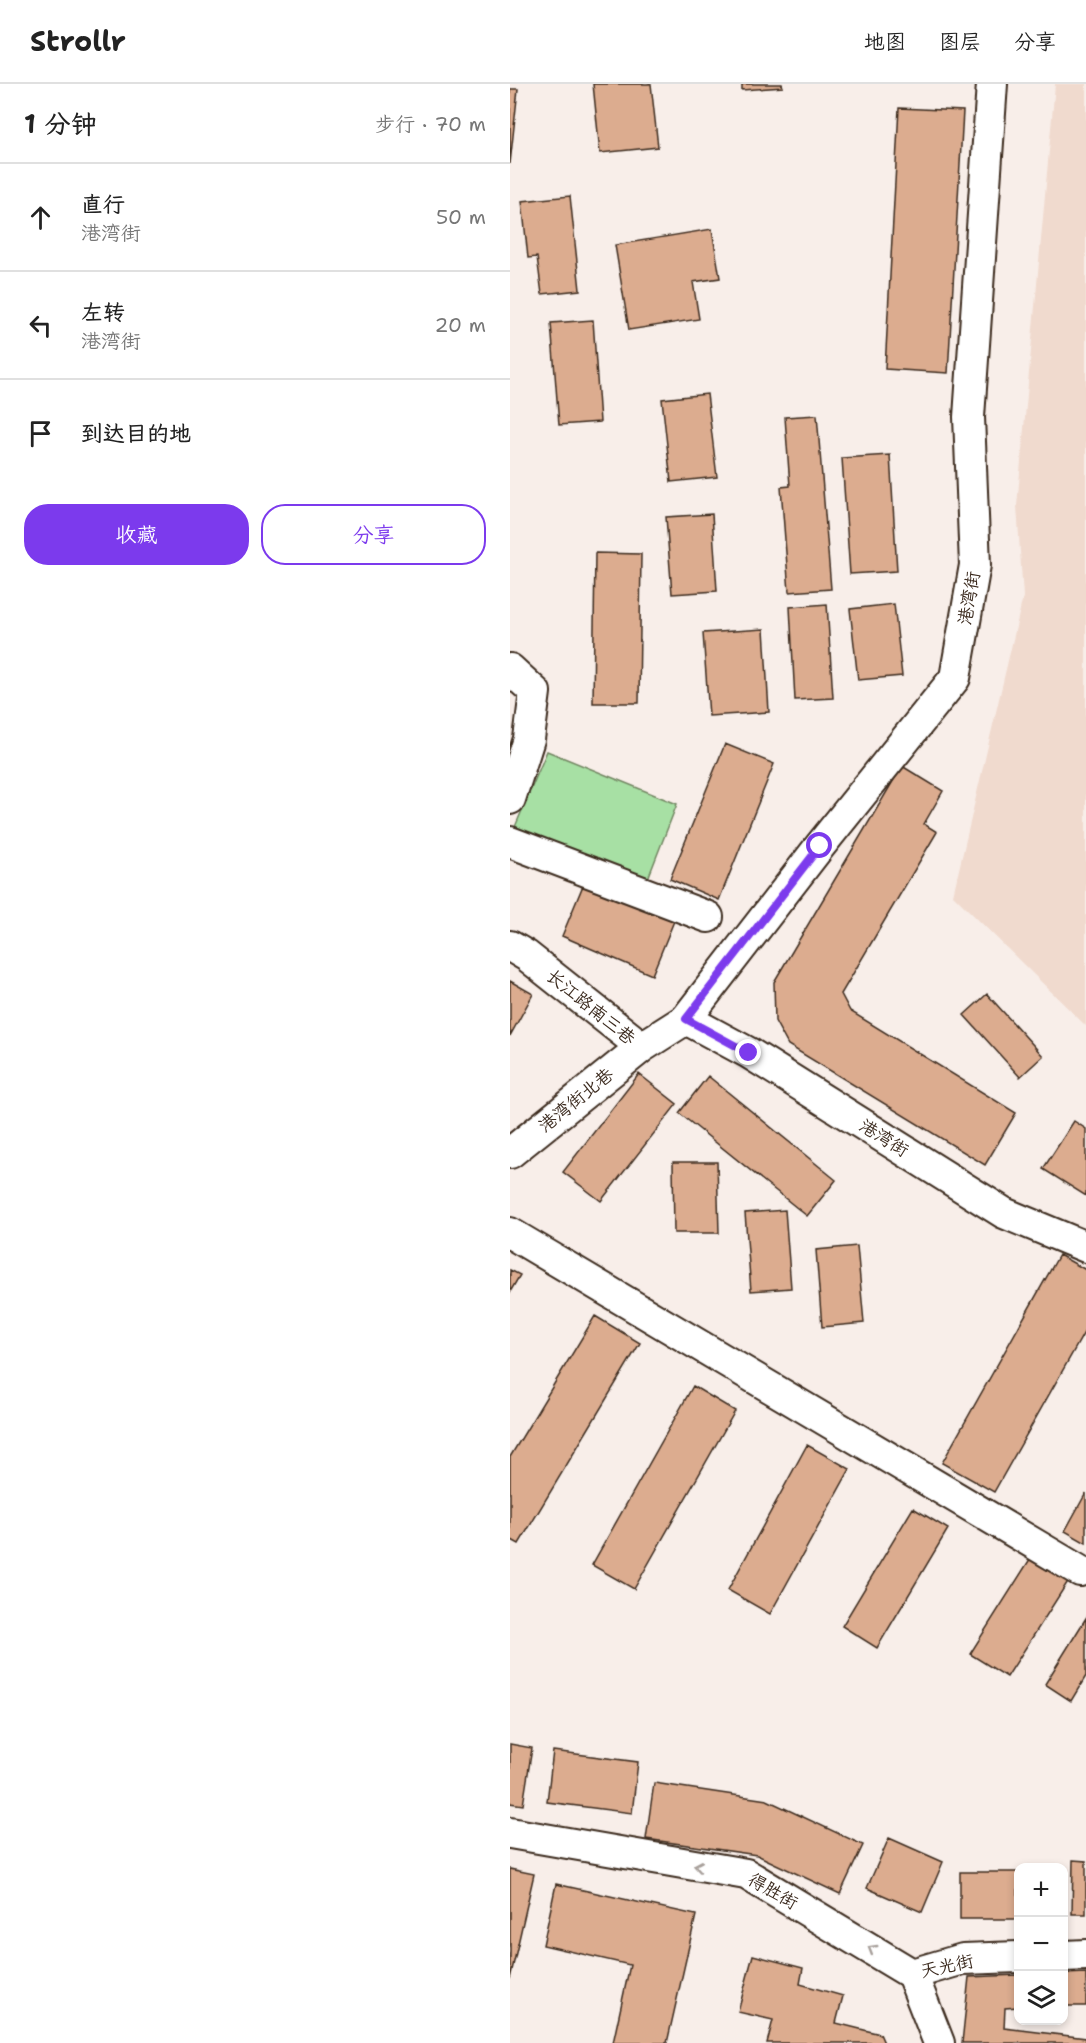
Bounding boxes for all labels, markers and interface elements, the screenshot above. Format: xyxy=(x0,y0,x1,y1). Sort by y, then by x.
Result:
text: Strollr xyxy=(30,22,126,60)
text: 地图 xyxy=(864,28,906,56)
text: 图层 xyxy=(939,28,981,56)
text: 分享 xyxy=(1014,28,1056,56)
text: 1 分钟 xyxy=(24,106,97,141)
text: 步行 · 70 m xyxy=(375,111,486,137)
text: 直行 xyxy=(81,190,125,219)
icon: ahead xyxy=(24,201,57,234)
text: 50 m xyxy=(436,204,486,230)
text: 港湾街 xyxy=(81,220,141,246)
text: 左转 xyxy=(81,298,125,327)
icon: left xyxy=(24,309,57,342)
text: 20 m xyxy=(435,312,486,338)
text: 港湾街 xyxy=(81,328,141,354)
icon: arrive xyxy=(24,417,57,450)
text: 到达目的地 xyxy=(81,419,191,448)
button: 收藏 xyxy=(24,504,249,565)
button: 分享 xyxy=(261,504,486,565)
street label: 港湾街 xyxy=(952,569,986,627)
route start xyxy=(806,832,832,858)
street label: 长江路南三巷 xyxy=(541,964,641,1050)
route end xyxy=(735,1039,761,1065)
street label: 港湾街北巷 xyxy=(533,1062,619,1138)
street label: 港湾街 xyxy=(855,1114,913,1162)
one-way arrow xyxy=(694,1860,704,1873)
map controls xyxy=(1014,1863,1068,2025)
button: + xyxy=(1014,1863,1068,1917)
street label: 得胜街 xyxy=(744,1867,802,1915)
button: − xyxy=(1014,1917,1068,1971)
one-way arrow xyxy=(868,1945,878,1957)
street label: 天光街 xyxy=(918,1949,976,1983)
button: layers xyxy=(1014,1971,1068,2025)

